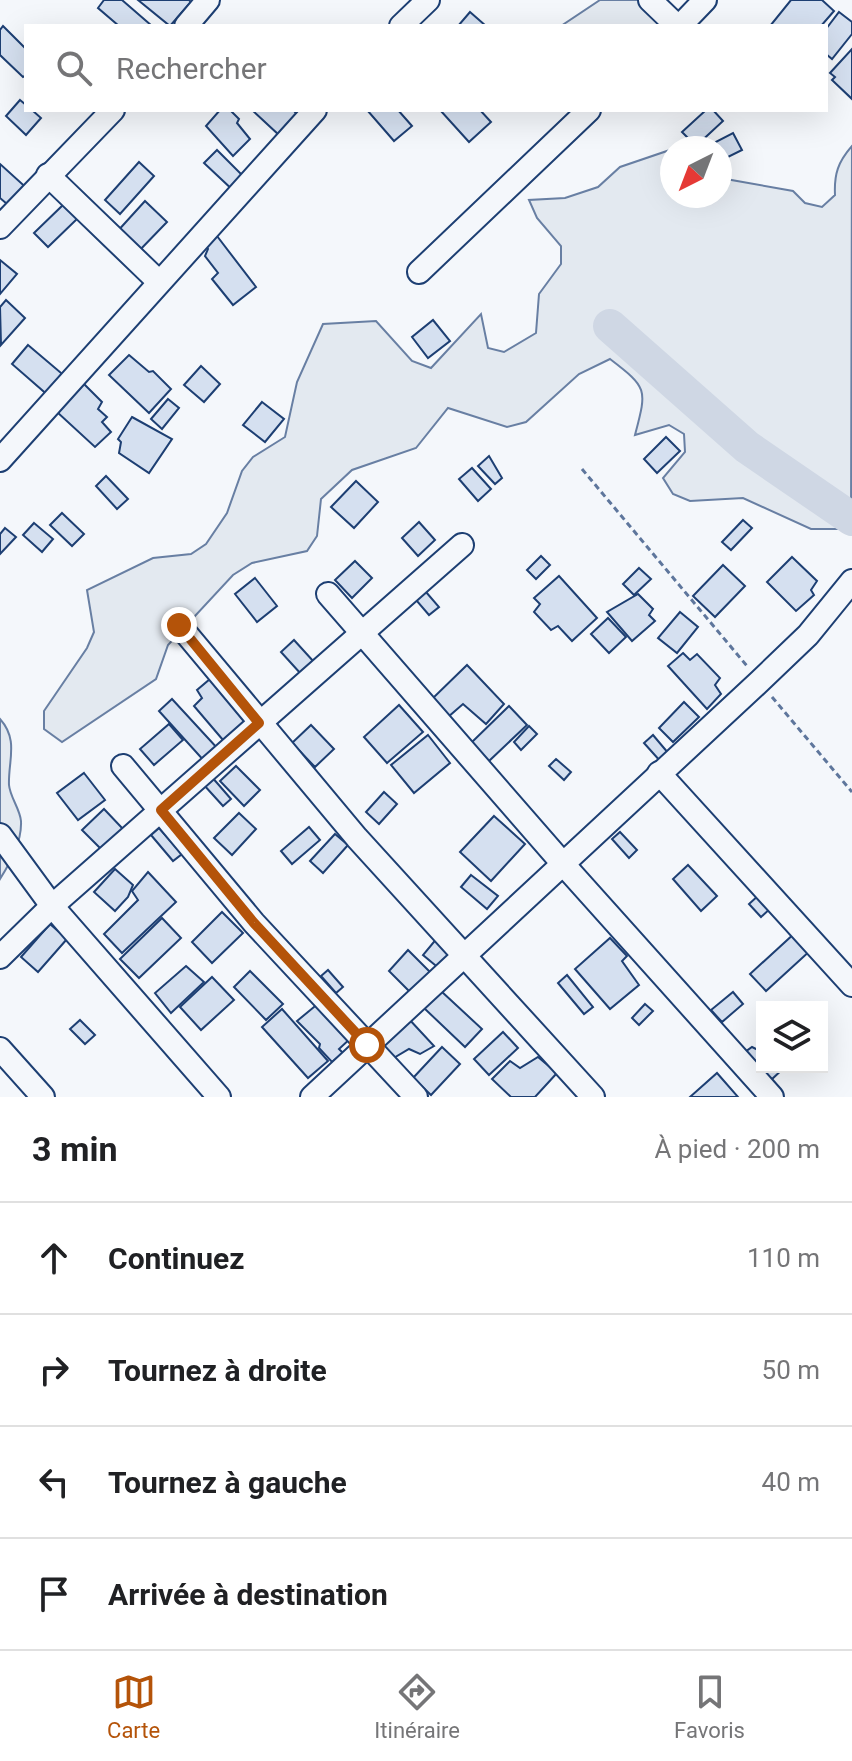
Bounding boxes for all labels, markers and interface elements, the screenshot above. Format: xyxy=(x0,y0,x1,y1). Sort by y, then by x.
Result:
search box xyxy=(24,24,828,112)
icon: search xyxy=(52,46,96,90)
text: Rechercher xyxy=(116,51,267,86)
north arrow xyxy=(660,136,732,208)
route end xyxy=(161,607,197,643)
map controls xyxy=(756,1001,828,1073)
button: layers xyxy=(756,1001,828,1073)
route start xyxy=(349,1027,385,1063)
text: 3 min xyxy=(32,1129,117,1169)
text: À pied · 200 m xyxy=(654,1134,820,1164)
icon: ahead xyxy=(32,1236,76,1280)
text: Continuez xyxy=(108,1241,245,1276)
text: 110 m xyxy=(747,1243,820,1273)
icon: right xyxy=(32,1348,76,1392)
text: Tournez à droite xyxy=(108,1353,327,1388)
text: 50 m xyxy=(762,1355,820,1385)
icon: left xyxy=(32,1460,76,1504)
text: Tournez à gauche xyxy=(108,1465,347,1500)
text: 40 m xyxy=(762,1467,820,1497)
icon: arrive xyxy=(32,1572,76,1616)
text: Arrivée à destination xyxy=(108,1577,388,1612)
tab: Carte xyxy=(107,1670,160,1743)
tab: Itinéraire xyxy=(374,1670,460,1743)
tab: Favoris xyxy=(674,1670,745,1743)

